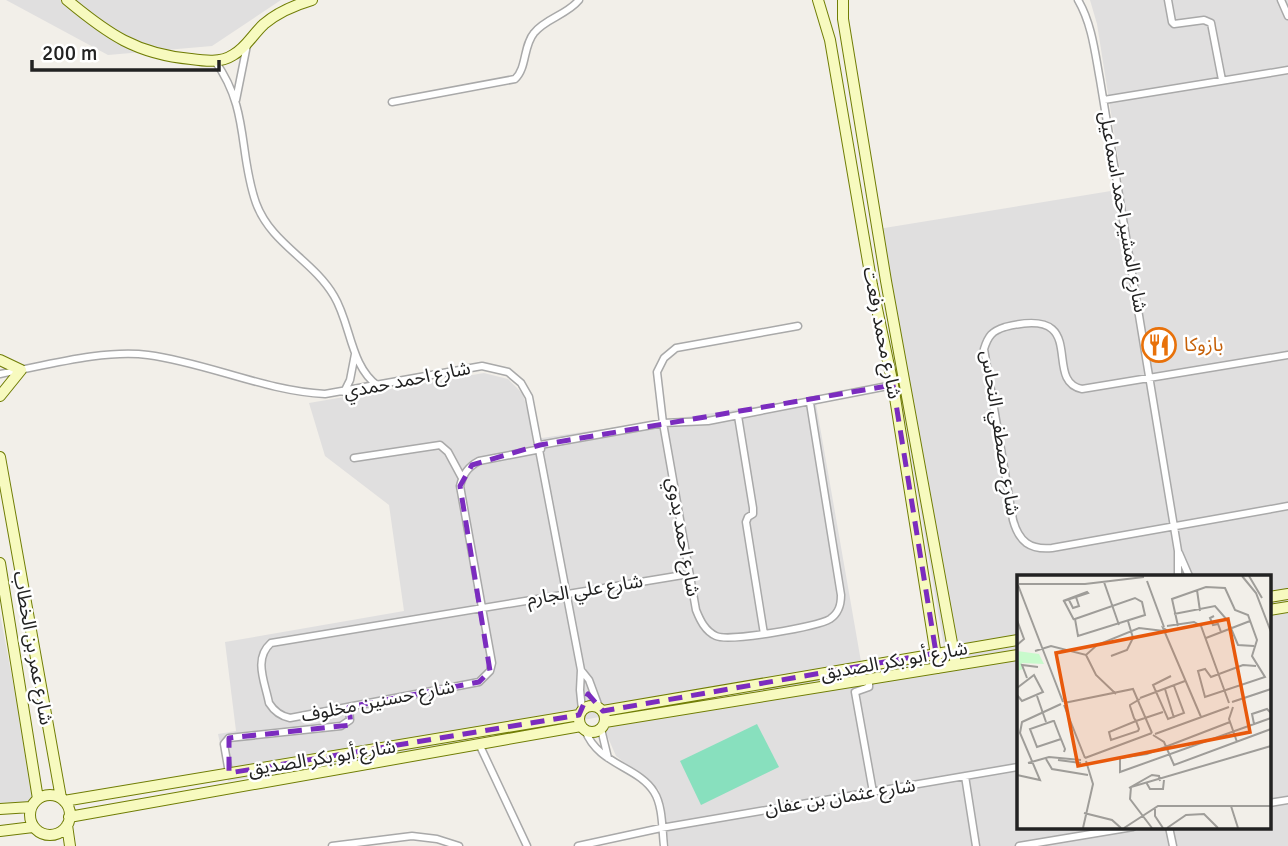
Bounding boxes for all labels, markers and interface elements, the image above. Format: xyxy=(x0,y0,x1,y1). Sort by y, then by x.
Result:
scale bar xyxy=(32,28,219,72)
text: 200 m xyxy=(42,40,97,66)
street label: شارع المشير احمد اسماعيل xyxy=(1092,109,1153,315)
street label: شارع محمد رفعت xyxy=(856,265,907,401)
restaurant icon: بازوكا xyxy=(1140,326,1178,364)
place label: بازوكا xyxy=(1184,333,1223,357)
street label: شارع مصطفي النحاس xyxy=(973,349,1025,518)
street label: شارع احمد حمدي xyxy=(341,356,473,406)
street label: شارع احمد بدوي xyxy=(658,476,705,599)
street label: شارع عمر بن الخطاب xyxy=(7,569,58,727)
street label: شارع علي الجارم xyxy=(525,569,645,613)
inset map xyxy=(1017,575,1270,828)
street label: شارع أبو بكر الصديق xyxy=(819,636,970,687)
street label: شارع حسنين مخلوف xyxy=(299,674,457,729)
street label: شارع أبو بكر الصديق xyxy=(247,734,398,782)
street label: شارع عثمان بن عفان xyxy=(763,773,917,822)

